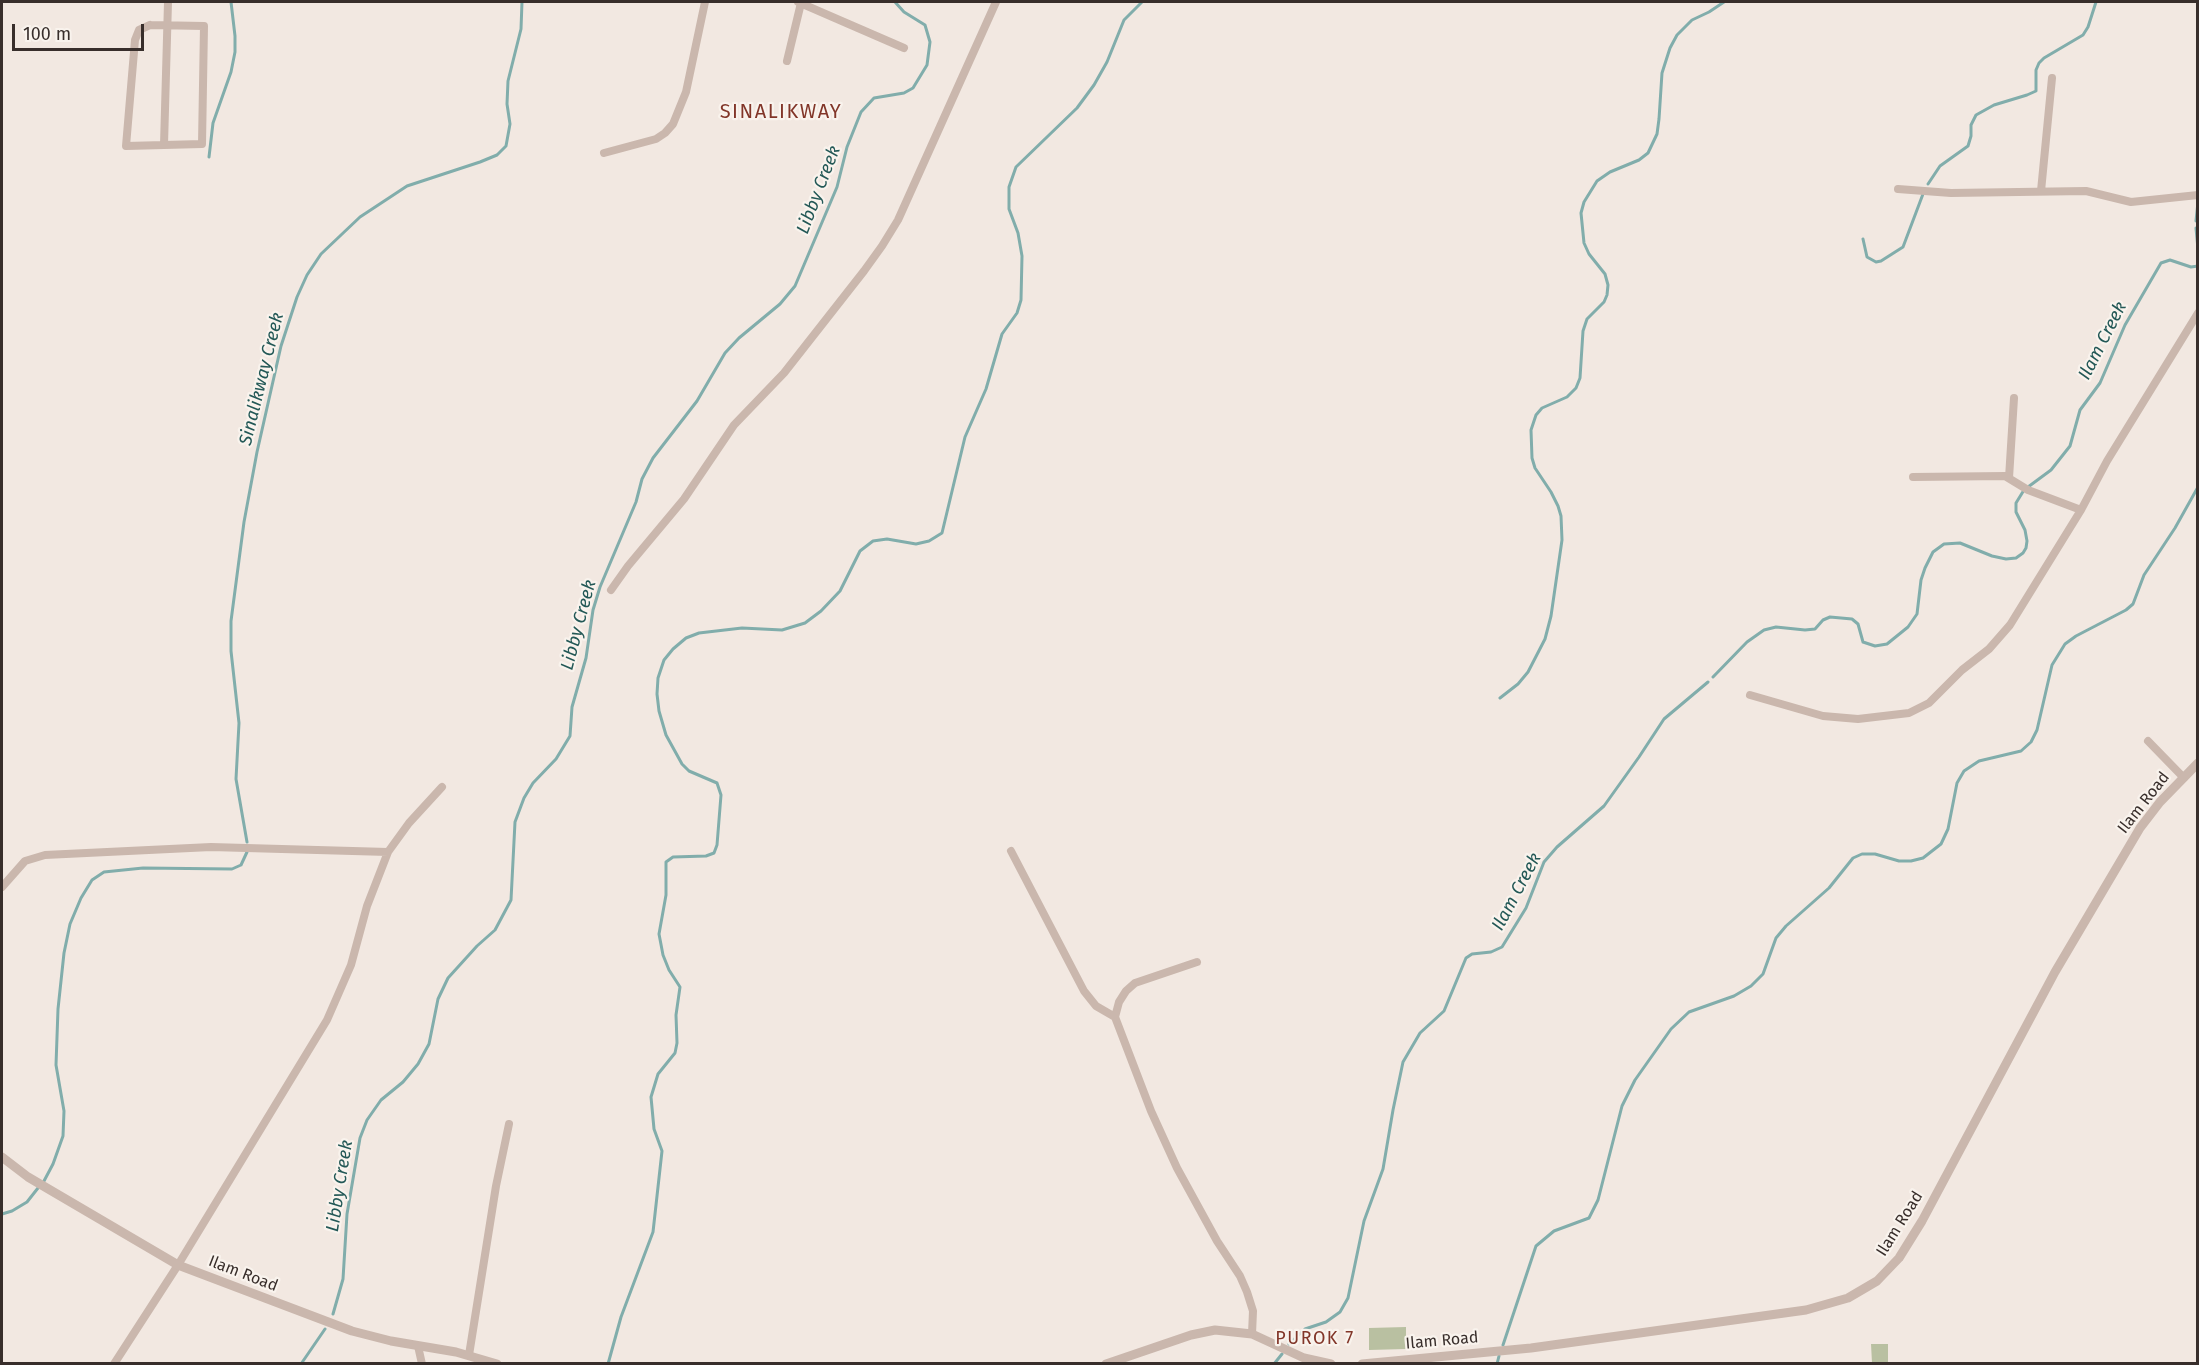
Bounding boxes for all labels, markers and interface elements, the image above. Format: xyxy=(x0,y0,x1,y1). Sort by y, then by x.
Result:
scale bar xyxy=(15,12,147,50)
text: 100 m xyxy=(23,23,71,45)
district label: SINALIKWAY xyxy=(720,100,842,124)
water label: Libby Creek xyxy=(792,143,846,237)
water label: Ilam Creek xyxy=(2074,298,2132,384)
water label: Sinalikway Creek xyxy=(235,310,289,448)
water label: Libby Creek xyxy=(557,578,601,672)
street label: Ilam Road xyxy=(2114,768,2174,838)
water label: Ilam Creek xyxy=(1488,849,1546,935)
water label: Libby Creek xyxy=(322,1139,358,1233)
street label: Ilam Road xyxy=(1873,1188,1927,1260)
street label: Ilam Road xyxy=(206,1252,280,1296)
district label: PUROK 7 xyxy=(1275,1328,1355,1350)
street label: Ilam Road xyxy=(1405,1328,1479,1354)

